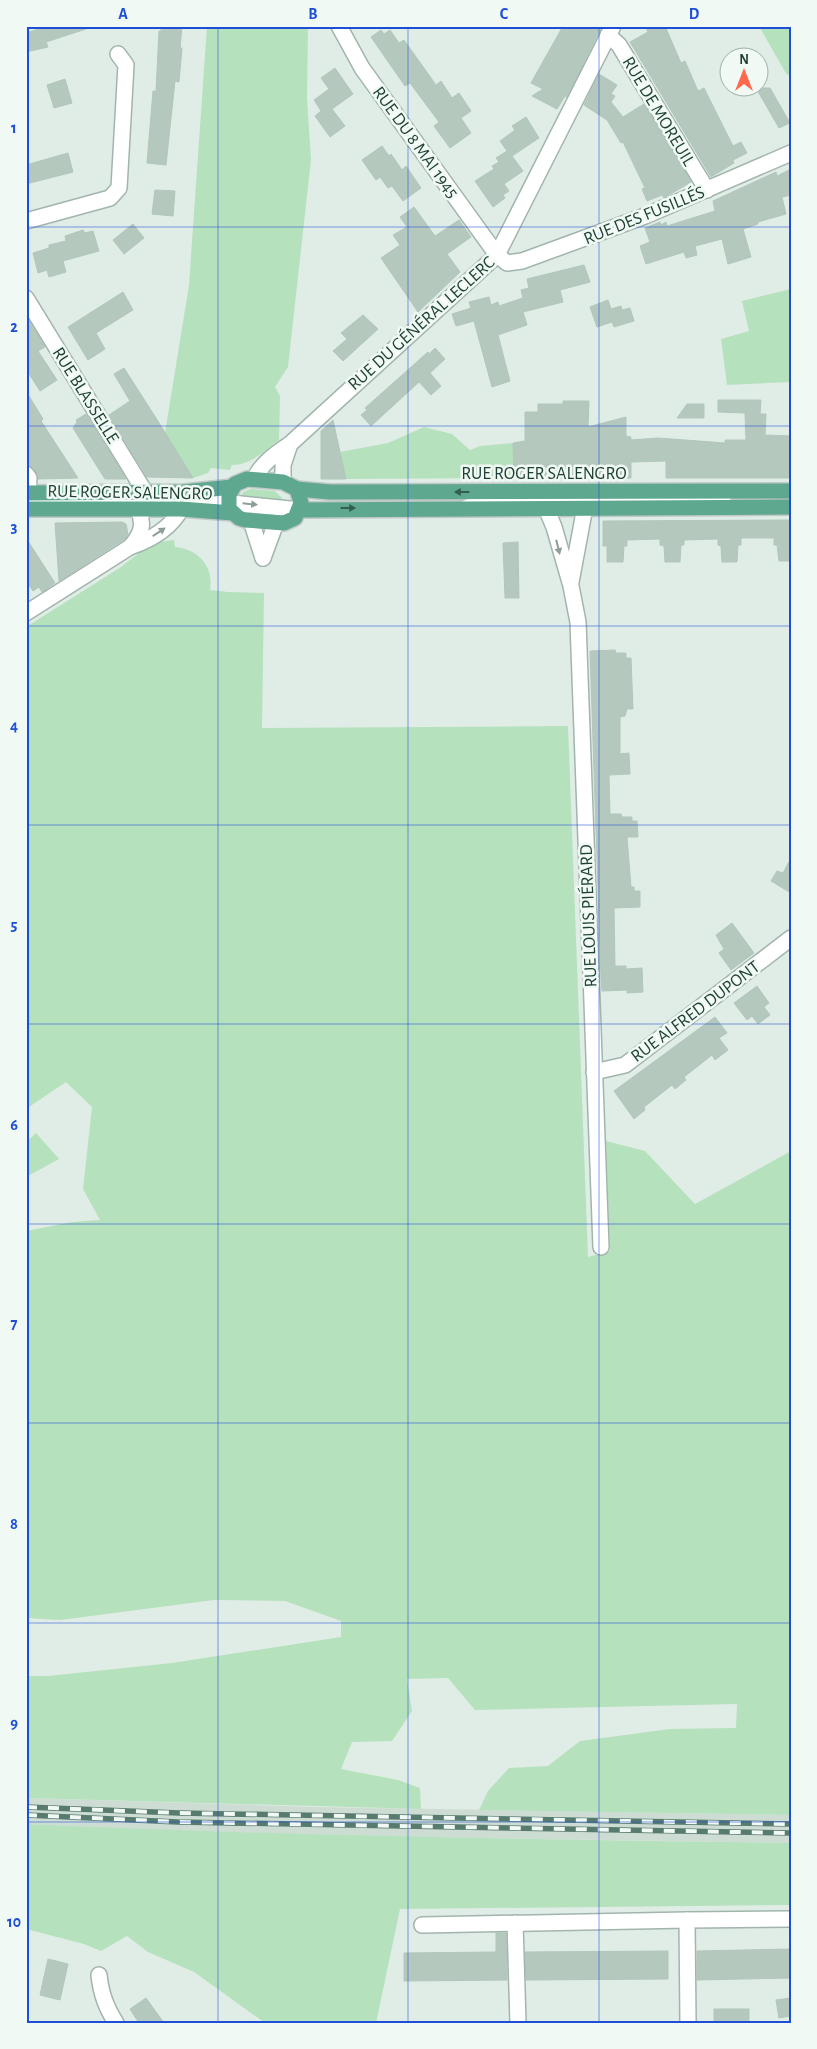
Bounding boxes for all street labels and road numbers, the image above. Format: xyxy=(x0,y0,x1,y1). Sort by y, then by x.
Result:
street label: RUE DE MOREUIL xyxy=(619,54,698,170)
street label: RUE DU 8 MAI 1945 xyxy=(369,83,462,202)
street label: RUE DES FUSILLÉS xyxy=(580,181,707,248)
street label: RUE DU GÉNÉRAL LECLERC xyxy=(343,251,498,394)
street label: RUE BLASSELLE xyxy=(49,344,122,447)
street label: RUE ROGER SALENGRO xyxy=(461,465,627,483)
street label: RUE ROGER SALENGRO xyxy=(47,483,213,503)
street label: RUE LOUIS PIÉRARD xyxy=(575,844,600,988)
street label: RUE ALFRED DUPONT xyxy=(628,958,763,1066)

